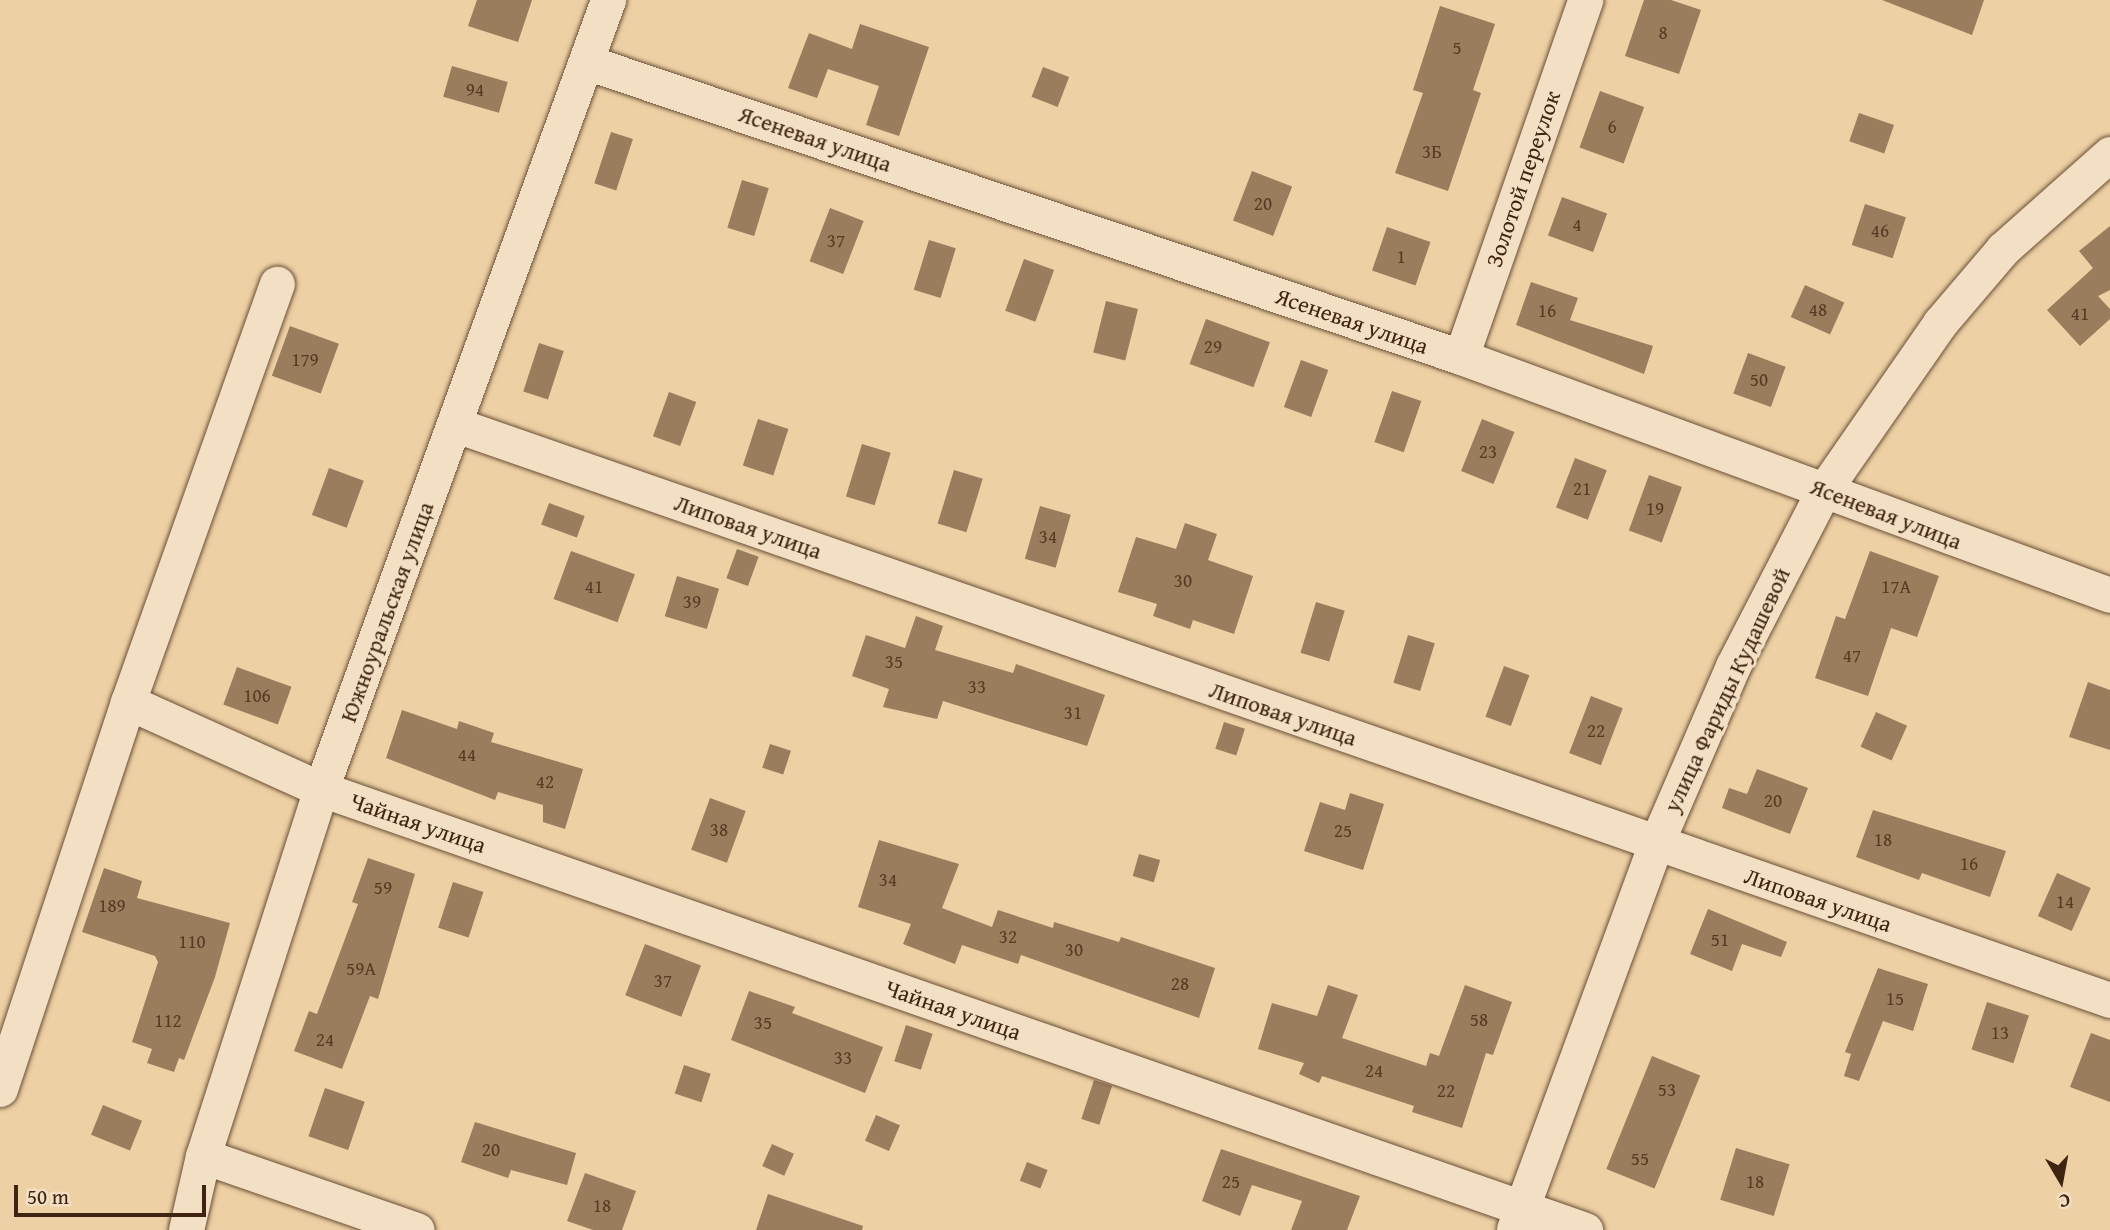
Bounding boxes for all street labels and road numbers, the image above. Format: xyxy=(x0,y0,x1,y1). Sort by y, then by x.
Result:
street label: Золотой переулок xyxy=(1480,87,1566,271)
street label: Ясеневая улица xyxy=(735,100,895,178)
street label: Ясеневая улица xyxy=(1272,282,1432,360)
street label: Ясеневая улица xyxy=(1807,473,1965,555)
street label: Липовая улица xyxy=(671,489,825,565)
street label: Южноуральская улица xyxy=(334,498,440,726)
street label: улица Фариды Кудашевой xyxy=(1658,563,1796,817)
street label: Липовая улица xyxy=(1206,676,1360,752)
street label: Чайная улица xyxy=(346,787,490,859)
street label: Липовая улица xyxy=(1741,862,1895,938)
street label: Чайная улица xyxy=(881,974,1025,1046)

